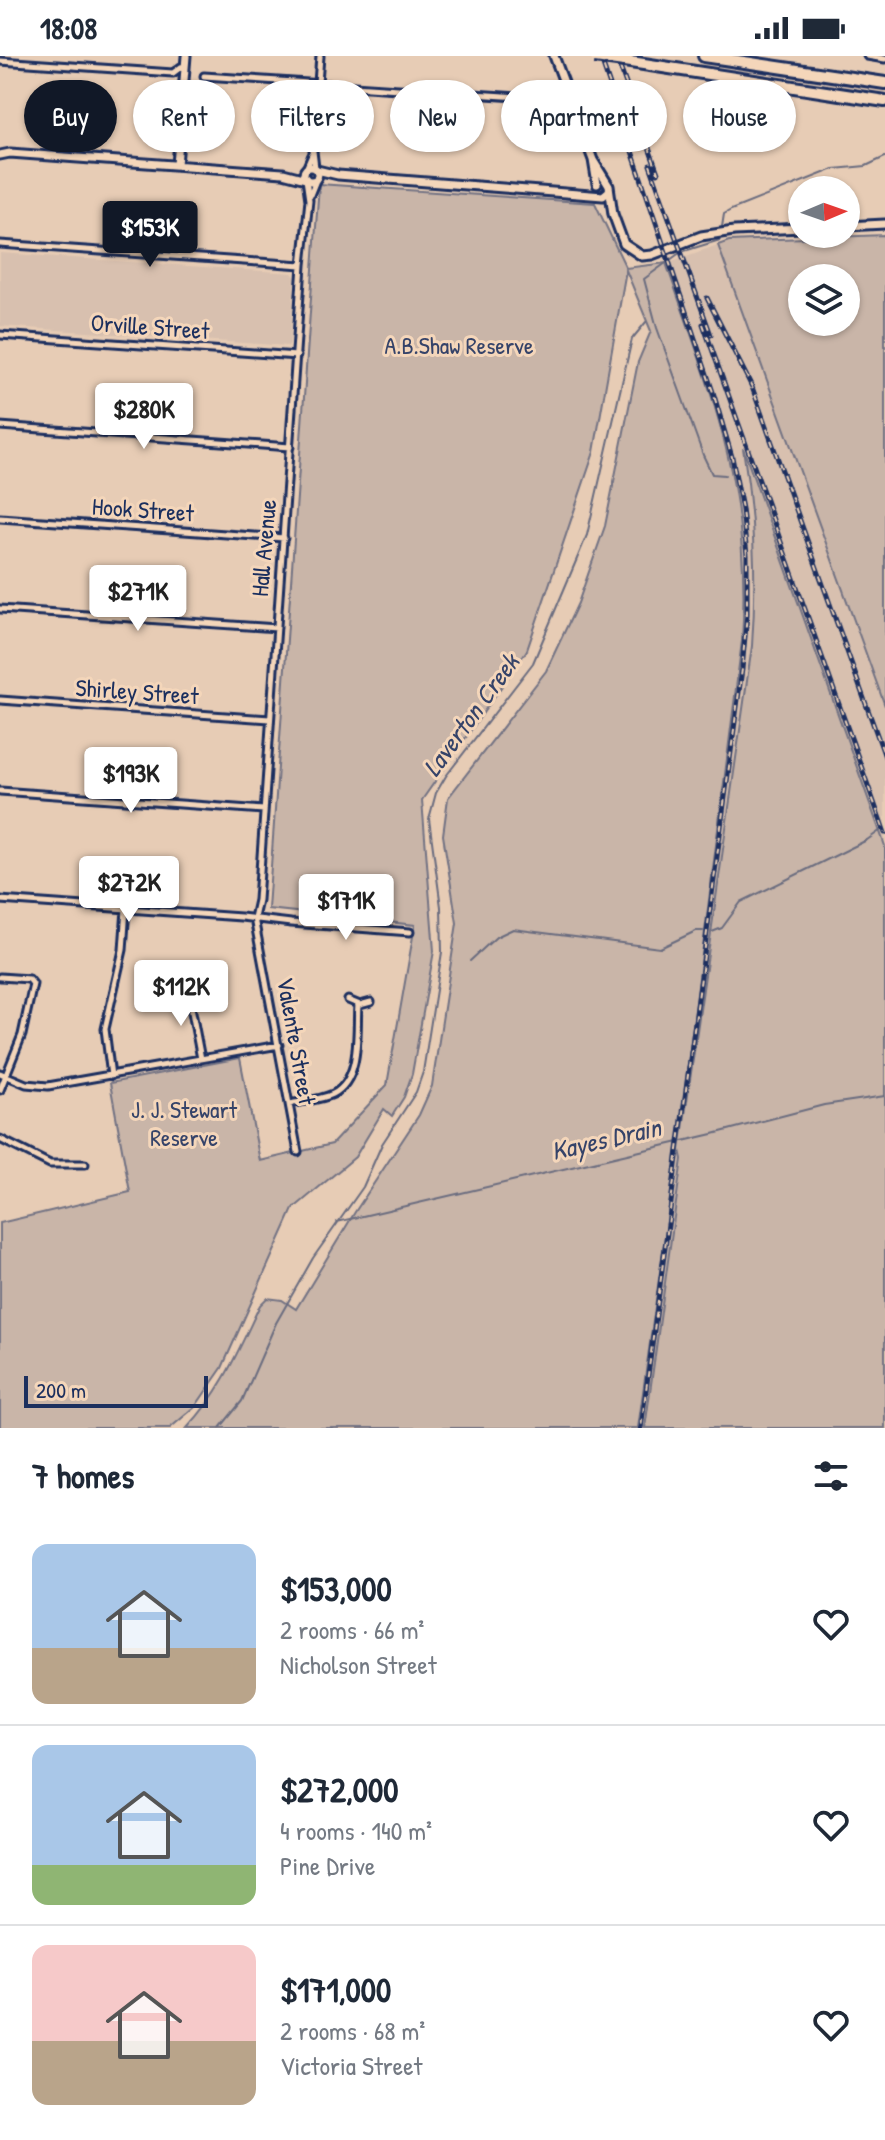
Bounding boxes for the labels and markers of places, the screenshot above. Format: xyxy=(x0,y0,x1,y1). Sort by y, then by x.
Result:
pin: $153K xyxy=(94,201,206,269)
pin: $280K xyxy=(88,383,200,451)
pin: $271K xyxy=(82,565,194,633)
pin: $193K xyxy=(75,747,187,815)
pin: $272K xyxy=(73,856,185,924)
pin: $171K xyxy=(290,874,402,942)
pin: $112K xyxy=(125,960,237,1028)

